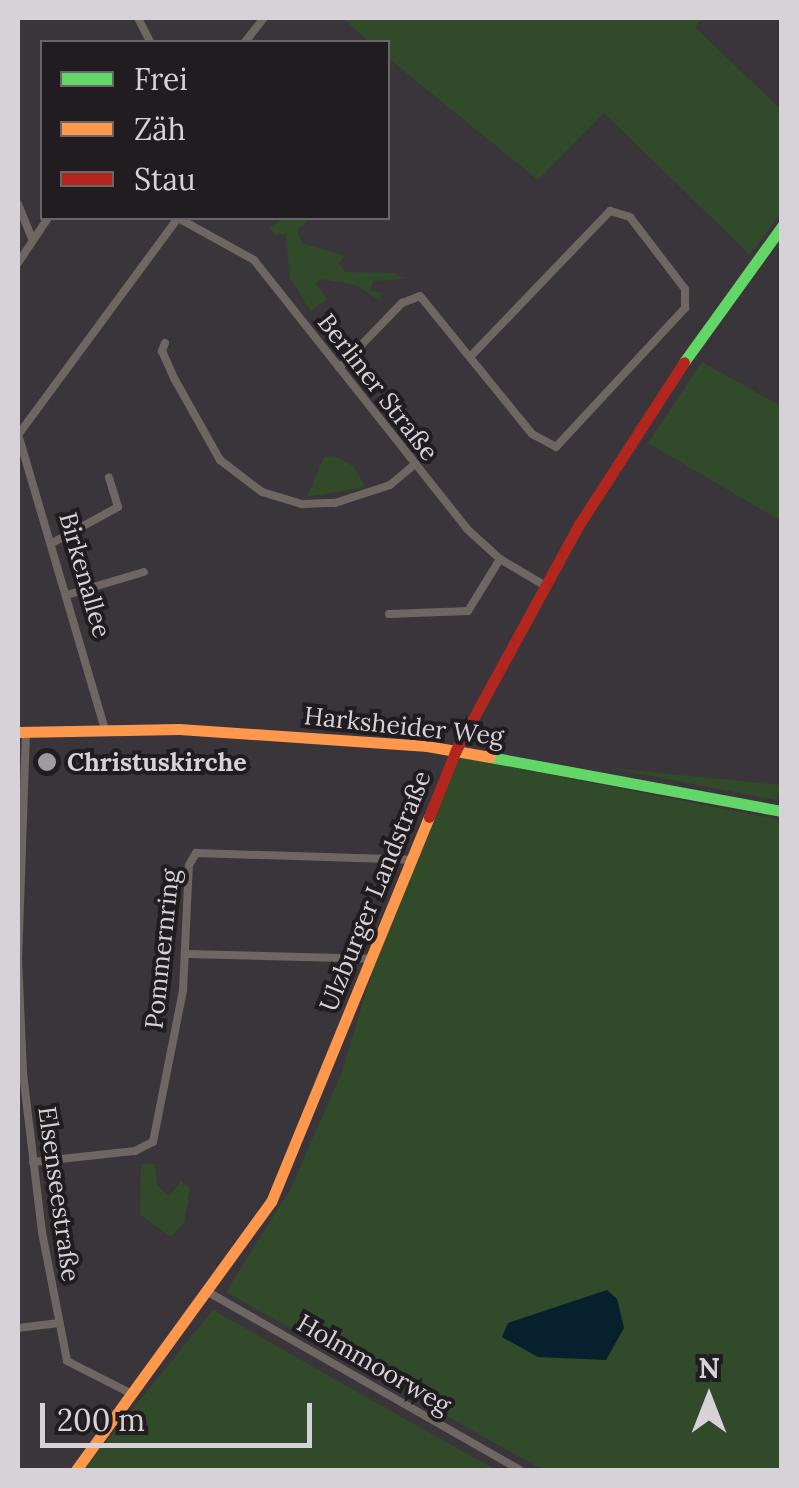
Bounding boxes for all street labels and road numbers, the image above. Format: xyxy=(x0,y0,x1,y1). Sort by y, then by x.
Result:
street label: Berliner Straße xyxy=(311,308,445,466)
street label: Birkenallee xyxy=(53,509,117,641)
street label: Harksheider Weg xyxy=(303,701,505,751)
street label: Ulzburger Landstraße xyxy=(313,766,437,1016)
street label: Pommernring xyxy=(139,868,185,1030)
street label: Elsenseestraße xyxy=(32,1104,86,1284)
street label: Holmmoorweg xyxy=(292,1308,456,1420)

